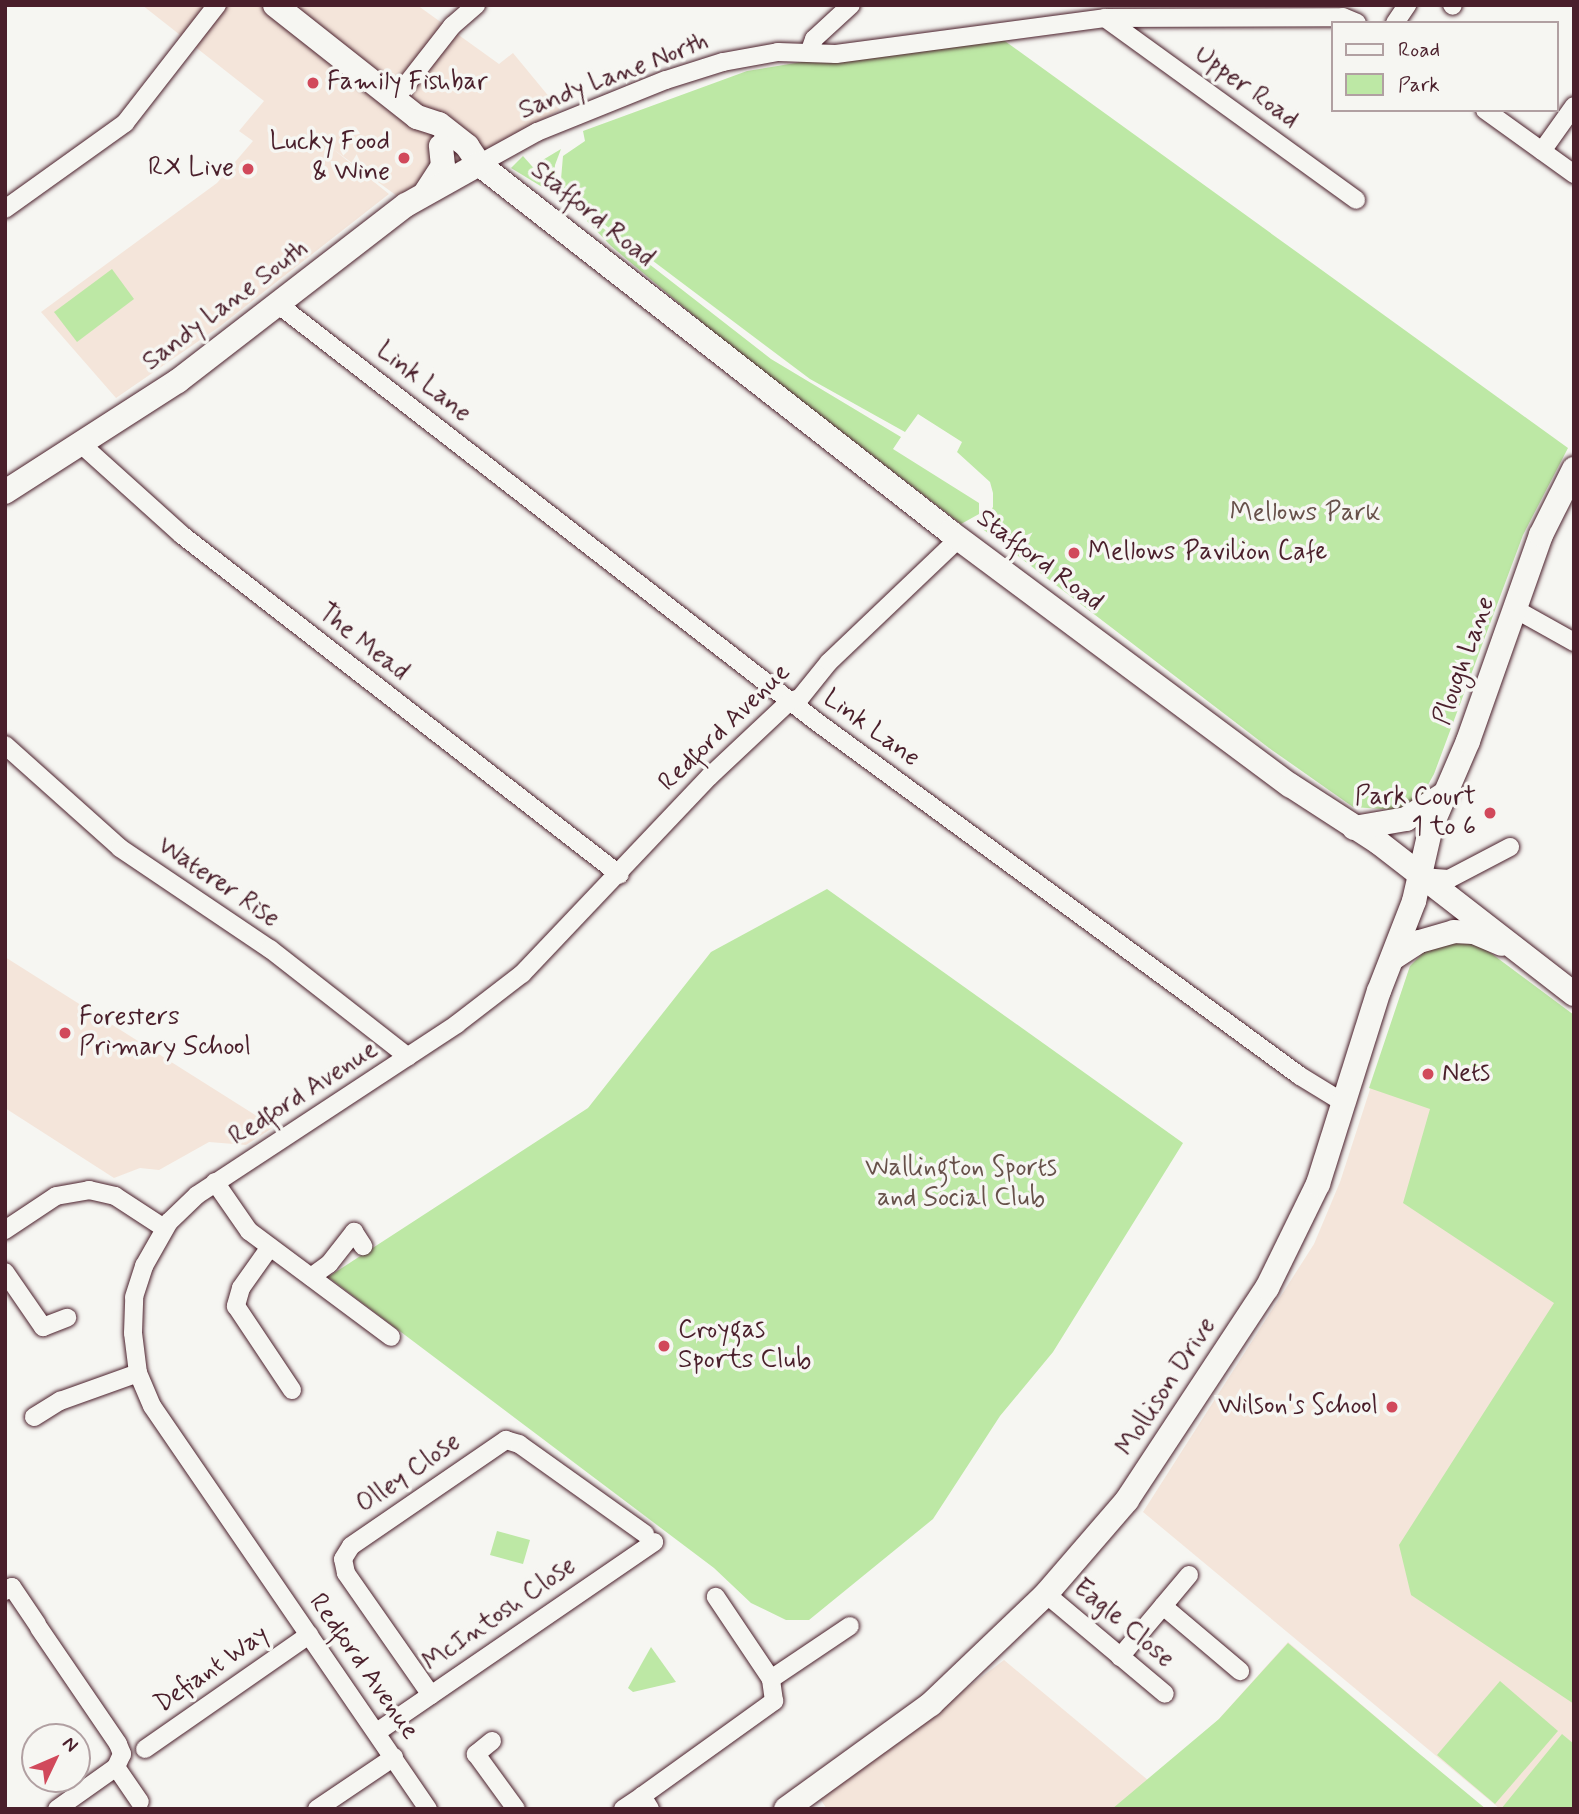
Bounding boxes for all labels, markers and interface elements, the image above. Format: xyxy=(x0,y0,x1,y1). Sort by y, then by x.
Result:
legend xyxy=(1330,21,1558,112)
street label: Sandy Lane North xyxy=(516,27,712,127)
text: Road xyxy=(1398,36,1440,64)
street label: Upper Road xyxy=(1188,40,1304,136)
place label: Family Fishbar xyxy=(327,67,487,99)
text: Park xyxy=(1398,71,1440,99)
marker: Family Fishbar xyxy=(305,75,321,91)
place label: Lucky Food & Wine xyxy=(271,127,390,188)
marker: Lucky Food & Wine xyxy=(396,150,412,166)
place label: RX Live xyxy=(147,153,234,185)
street label: Stafford Road xyxy=(524,156,660,274)
marker: RX Live xyxy=(240,161,256,177)
street label: Sandy Lane South xyxy=(139,235,313,377)
street label: Link Lane xyxy=(369,336,477,430)
park label: Mellows Park xyxy=(1232,498,1378,530)
street label: Stafford Road xyxy=(970,504,1108,618)
place label: Mellows Pavilion Cafe xyxy=(1088,537,1331,569)
marker: Mellows Pavilion Cafe xyxy=(1066,545,1082,561)
street label: Plough Lane xyxy=(1428,594,1502,728)
street label: The Mead xyxy=(311,598,415,688)
street label: Redford Avenue xyxy=(652,657,798,799)
street label: Link Lane xyxy=(816,683,926,775)
place label: Park Court 1 to 6 xyxy=(1355,782,1476,844)
marker: Park Court 1 to 6 xyxy=(1482,805,1498,821)
street label: Waterer Rise xyxy=(150,830,286,936)
place label: Foresters Primary School xyxy=(79,1002,251,1064)
marker: Foresters Primary School xyxy=(57,1025,73,1041)
street label: Redford Avenue xyxy=(223,1034,385,1154)
place label: Nets xyxy=(1442,1058,1490,1090)
marker: Nets xyxy=(1420,1066,1436,1082)
park label: Wallington Sports and Social Club xyxy=(860,1153,1062,1214)
street label: Mollison Drive xyxy=(1111,1313,1223,1461)
place label: Croygas Sports Club xyxy=(678,1315,811,1376)
marker: Croygas Sports Club xyxy=(656,1338,672,1354)
place label: Wilson's School xyxy=(1217,1391,1378,1423)
marker: Wilson's School xyxy=(1384,1399,1400,1415)
street label: Olley Close xyxy=(351,1427,467,1521)
street label: McIntosh Close xyxy=(418,1551,582,1679)
street label: Eagle Close xyxy=(1066,1573,1180,1675)
street label: Redford Avenue xyxy=(301,1587,425,1747)
street label: Defiant Way xyxy=(147,1618,277,1722)
north arrow xyxy=(21,1723,91,1793)
text: N xyxy=(57,1731,83,1758)

